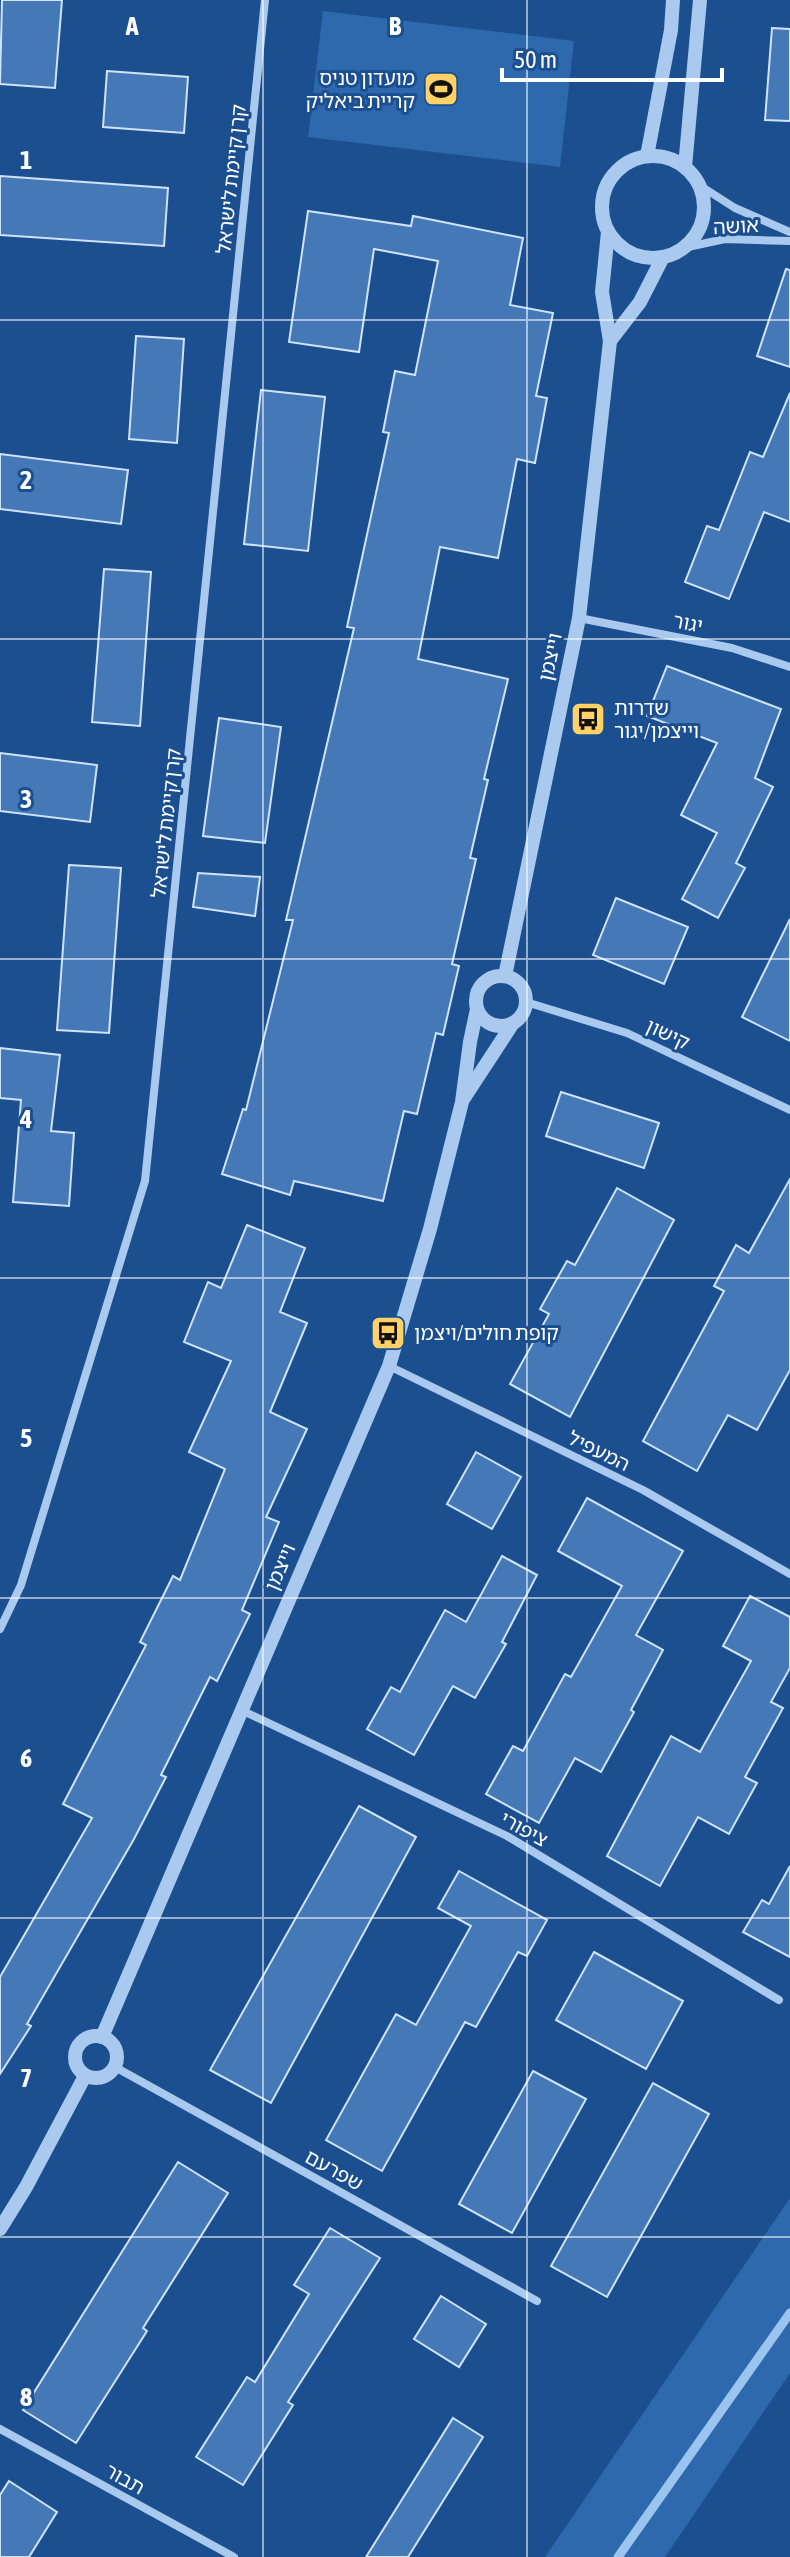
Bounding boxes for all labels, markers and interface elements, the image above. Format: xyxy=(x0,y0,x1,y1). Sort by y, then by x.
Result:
text: A xyxy=(125,11,139,41)
text: B xyxy=(389,11,402,41)
scale bar xyxy=(502,32,722,82)
text: 50 m xyxy=(514,46,557,73)
place label: מועדון טניס קריית ביאליק xyxy=(305,66,415,112)
sports icon: מועדון טניס קריית ביאליק xyxy=(422,70,460,108)
street label: קרן קיימת לישראל xyxy=(211,103,250,255)
text: 1 xyxy=(20,145,32,175)
street label: אושה xyxy=(712,213,759,238)
text: 2 xyxy=(20,465,32,495)
street label: יגור xyxy=(671,608,705,637)
street label: וייצמן xyxy=(533,631,566,683)
place label: שדרות וייצמן/יגור xyxy=(614,696,699,742)
bus stop icon: שדרות וייצמן/יגור xyxy=(569,700,607,738)
street label: קרן קיימת לישראל xyxy=(146,747,185,899)
text: 3 xyxy=(20,784,32,814)
street label: קישון xyxy=(643,1013,694,1054)
text: 4 xyxy=(19,1104,32,1134)
bus stop icon: קופת חולים/ויצמן xyxy=(369,1314,407,1352)
place label: קופת חולים/ויצמן xyxy=(414,1321,559,1344)
text: 5 xyxy=(20,1423,32,1453)
street label: המעפיל xyxy=(565,1426,634,1475)
street label: וייצמן xyxy=(259,1540,300,1594)
text: 6 xyxy=(20,1743,32,1773)
street label: ציפורי xyxy=(497,1806,552,1851)
text: 7 xyxy=(20,2063,32,2093)
street label: שפרעם xyxy=(301,2144,367,2195)
text: 8 xyxy=(20,2382,32,2412)
street label: תבור xyxy=(102,2458,149,2499)

